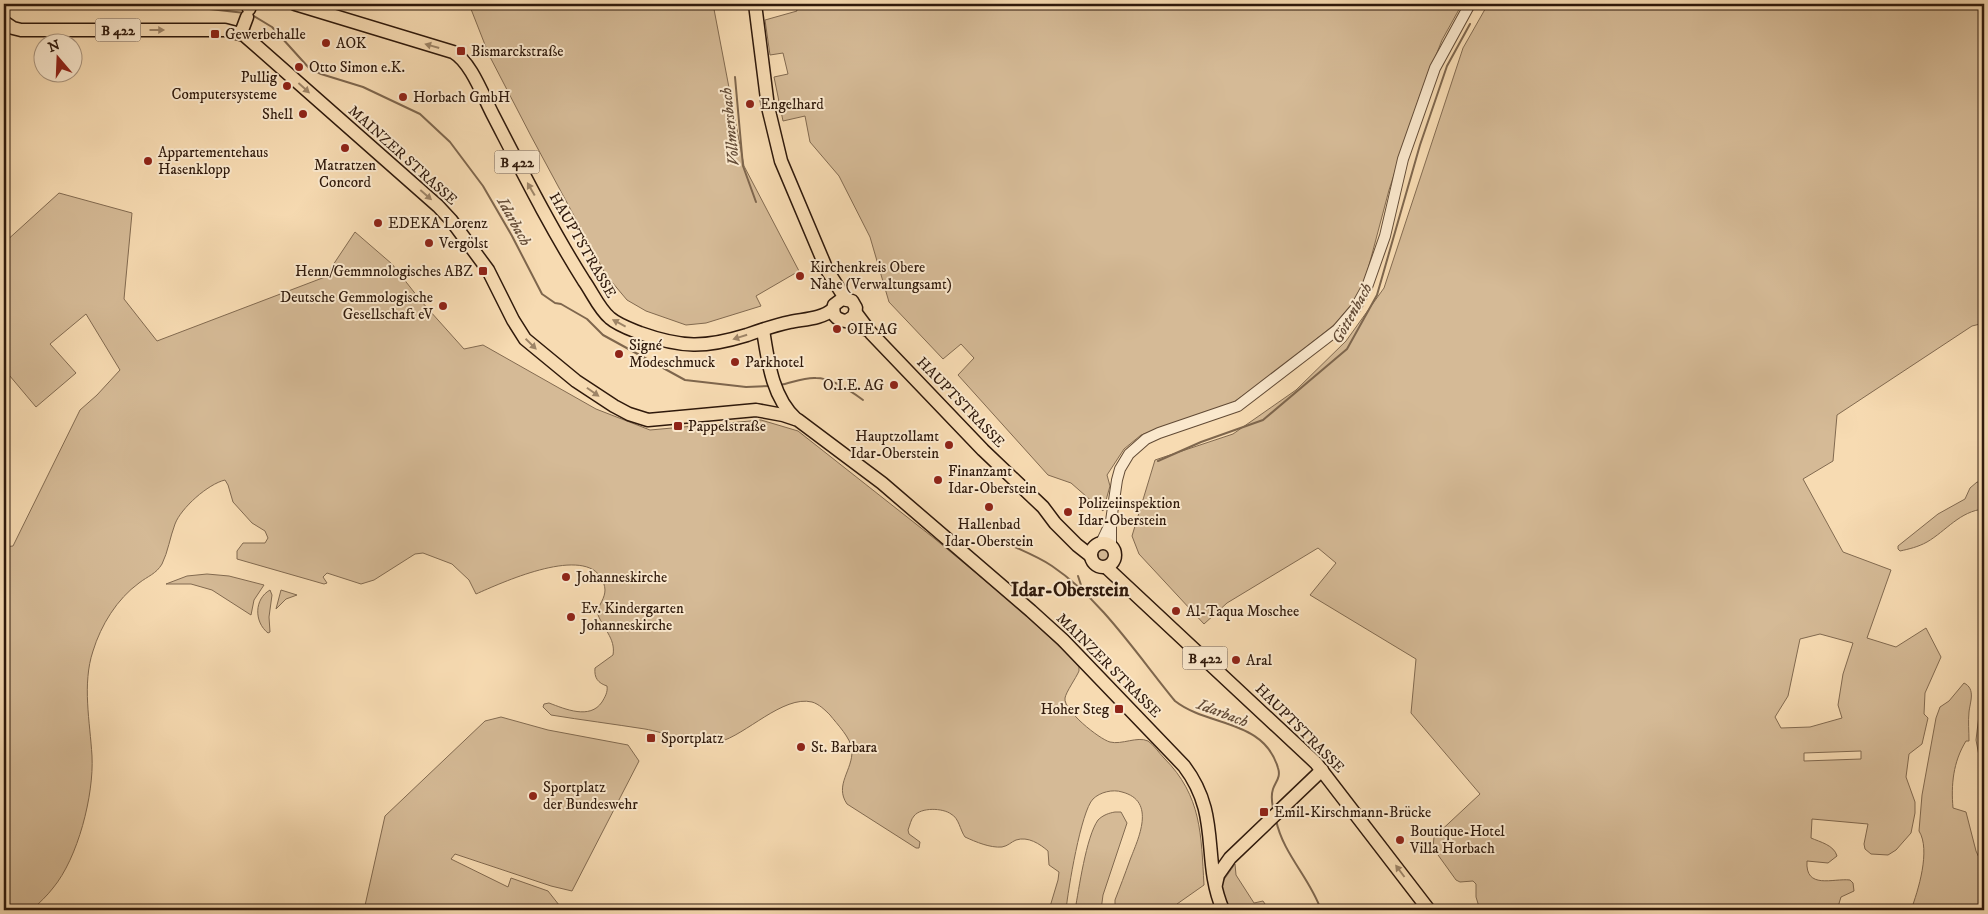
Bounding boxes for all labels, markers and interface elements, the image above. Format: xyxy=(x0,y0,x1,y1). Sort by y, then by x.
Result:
road number: B 422 xyxy=(96,18,140,42)
one-way arrow xyxy=(150,25,166,33)
place label: Gewerbehalle xyxy=(225,25,306,44)
marker: Gewerbehalle xyxy=(209,28,221,40)
north arrow xyxy=(32,32,82,82)
place label: AOK xyxy=(336,34,367,53)
text: N xyxy=(46,36,63,57)
marker: AOK xyxy=(320,37,332,49)
one-way arrow xyxy=(425,42,440,50)
place label: Bismarckstraße xyxy=(471,42,563,61)
marker: Bismarckstraße xyxy=(455,45,467,57)
place label: Otto Simon e.K. xyxy=(309,58,405,77)
marker: Otto Simon e.K. xyxy=(293,61,305,73)
place label: Pullig Computersysteme xyxy=(172,68,278,104)
marker: Pullig Computersysteme xyxy=(281,80,293,92)
one-way arrow xyxy=(297,82,309,94)
water label: Vollmersbach xyxy=(716,87,744,167)
place label: Horbach GmbH xyxy=(413,88,510,107)
marker: Horbach GmbH xyxy=(397,91,409,103)
place label: Engelhard xyxy=(760,95,824,114)
marker: Engelhard xyxy=(744,98,756,110)
street label: MAINZER STRASSE xyxy=(344,101,461,210)
place label: Shell xyxy=(262,105,293,124)
marker: Shell xyxy=(297,108,309,120)
marker: Matratzen Concord xyxy=(339,142,351,154)
place label: Appartementehaus Hasenklopp xyxy=(158,143,268,179)
road number: B 422 xyxy=(494,150,540,173)
marker: Appartementehaus Hasenklopp xyxy=(142,155,154,167)
place label: Matratzen Concord xyxy=(314,156,376,192)
one-way arrow xyxy=(527,182,536,195)
one-way arrow xyxy=(419,189,431,201)
street label: HAUPTSTRASSE xyxy=(545,189,621,302)
water label: Idarbach xyxy=(492,193,536,250)
place label: EDEKA Lorenz xyxy=(388,214,488,233)
marker: EDEKA Lorenz xyxy=(372,217,384,229)
place label: Vergölst xyxy=(438,234,489,253)
marker: Vergölst xyxy=(423,237,435,249)
place label: Kirchenkreis Obere Nahe (Verwaltungsamt) xyxy=(810,258,952,294)
place label: Henn/Gemmnologisches ABZ xyxy=(295,262,473,281)
marker: Henn/Gemmnologisches ABZ xyxy=(477,265,489,277)
marker: Kirchenkreis Obere Nahe (Verwaltungsamt) xyxy=(794,270,806,282)
water label: Göttenbach xyxy=(1327,280,1377,347)
place label: Deutsche Gemmologische Gesellschaft eV xyxy=(280,288,433,324)
marker: Deutsche Gemmologische Gesellschaft eV xyxy=(437,300,449,312)
one-way arrow xyxy=(612,319,626,327)
place label: OIE AG xyxy=(847,320,898,339)
marker: OIE AG xyxy=(831,323,843,335)
one-way arrow xyxy=(732,334,747,342)
place label: Signé Modeschmuck xyxy=(629,336,716,372)
one-way arrow xyxy=(525,338,537,350)
marker: Signé Modeschmuck xyxy=(613,348,625,360)
place label: Parkhotel xyxy=(745,353,804,372)
street label: HAUPTSTRASSE xyxy=(913,353,1009,452)
marker: Parkhotel xyxy=(729,356,741,368)
place label: O.I.E. AG xyxy=(823,376,885,395)
marker: O.I.E. AG xyxy=(888,379,900,391)
one-way arrow xyxy=(586,387,599,398)
place label: Pappelstraße xyxy=(688,417,766,436)
marker: Pappelstraße xyxy=(672,420,684,432)
place label: Hauptzollamt Idar-Oberstein xyxy=(850,427,939,463)
marker: Hauptzollamt Idar-Oberstein xyxy=(943,439,955,451)
place label: Finanzamt Idar-Oberstein xyxy=(948,462,1037,498)
marker: Finanzamt Idar-Oberstein xyxy=(932,474,944,486)
place label: Polizeiinspektion Idar-Oberstein xyxy=(1078,494,1180,530)
marker: Hallenbad Idar-Oberstein xyxy=(983,501,995,513)
marker: Polizeiinspektion Idar-Oberstein xyxy=(1062,506,1074,518)
place label: Hallenbad Idar-Oberstein xyxy=(945,515,1034,551)
place label: Johanneskirche xyxy=(574,568,667,587)
marker: Johanneskirche xyxy=(560,571,572,583)
district label: Idar-Oberstein xyxy=(1011,578,1130,603)
place label: Ev. Kindergarten Johanneskirche xyxy=(579,599,684,635)
place label: Al-Taqua Moschee xyxy=(1186,602,1299,621)
marker: Al-Taqua Moschee xyxy=(1170,605,1182,617)
street label: MAINZER STRASSE xyxy=(1052,609,1165,722)
marker: Ev. Kindergarten Johanneskirche xyxy=(565,611,577,623)
road number: B 422 xyxy=(1182,646,1228,670)
place label: Aral xyxy=(1246,651,1273,670)
marker: Aral xyxy=(1230,654,1242,666)
street label: HAUPTSTRASSE xyxy=(1251,680,1349,777)
water label: Idarbach xyxy=(1193,694,1251,732)
place label: Hoher Steg xyxy=(1040,700,1110,719)
marker: Hoher Steg xyxy=(1113,703,1125,715)
place label: Sportplatz xyxy=(661,729,724,748)
marker: Sportplatz xyxy=(645,732,657,744)
place label: St. Barbara xyxy=(811,738,878,757)
marker: St. Barbara xyxy=(795,741,807,753)
place label: Sportplatz der Bundeswehr xyxy=(543,778,638,814)
marker: Sportplatz der Bundeswehr xyxy=(527,790,539,802)
place label: Emil-Kirschmann-Brücke xyxy=(1274,803,1431,822)
marker: Emil-Kirschmann-Brücke xyxy=(1258,806,1270,818)
place label: Boutique-Hotel Villa Horbach xyxy=(1409,822,1505,858)
marker: Boutique-Hotel Villa Horbach xyxy=(1394,834,1406,846)
one-way arrow xyxy=(1395,864,1405,878)

